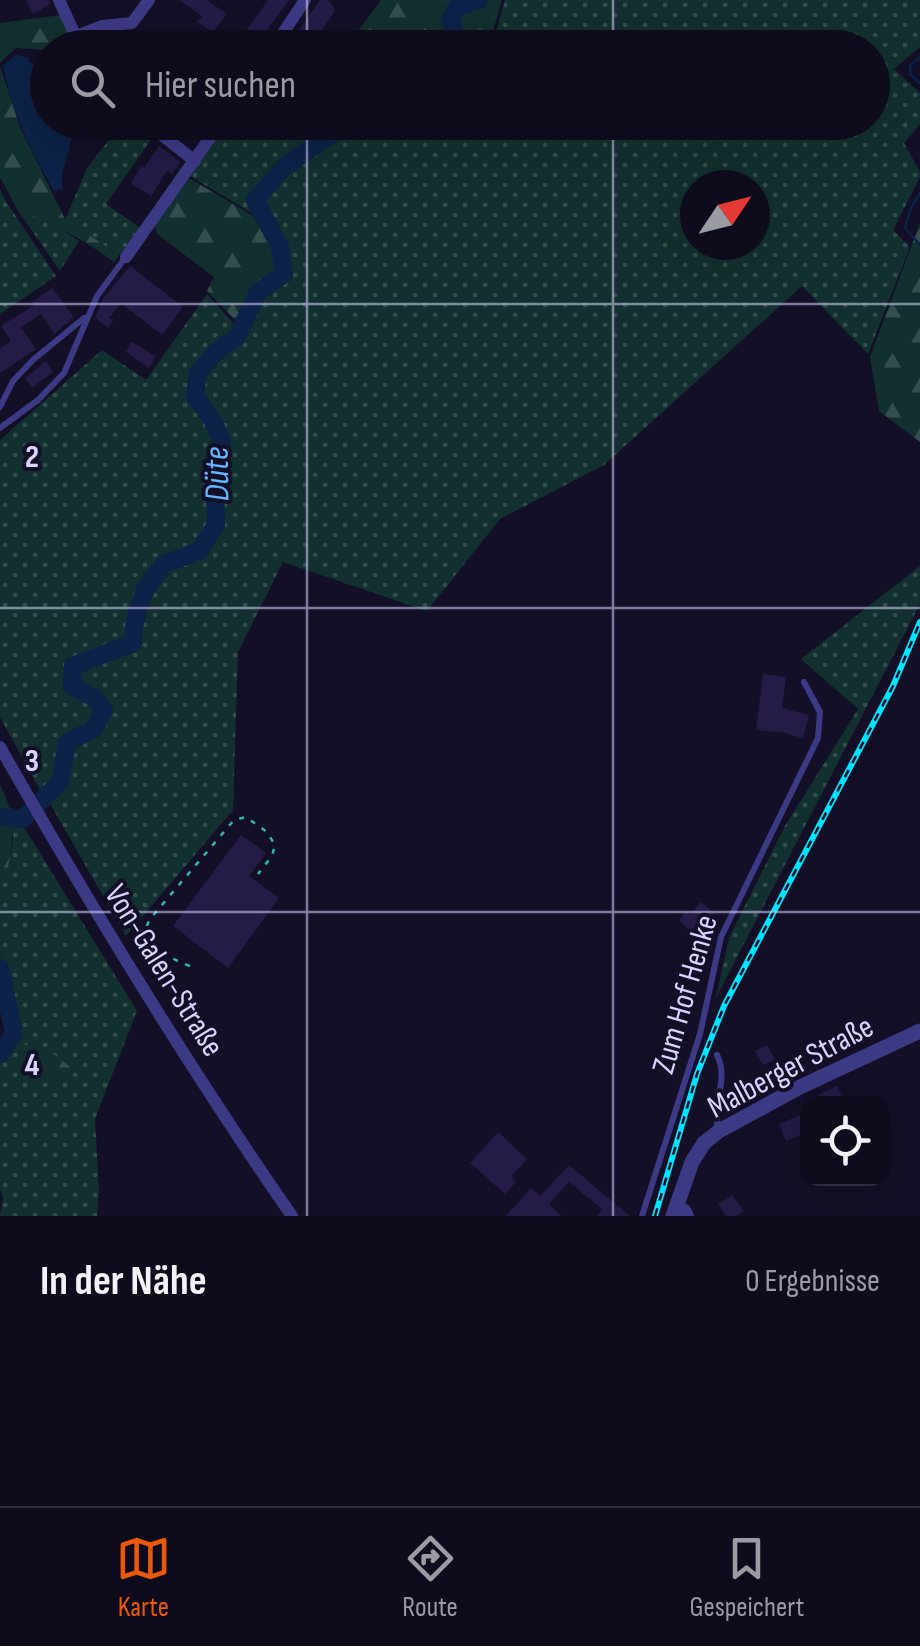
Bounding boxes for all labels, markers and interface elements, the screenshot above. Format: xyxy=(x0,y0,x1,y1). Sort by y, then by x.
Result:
search box xyxy=(30,30,890,140)
icon: search xyxy=(65,58,120,113)
text: Hier suchen xyxy=(145,63,296,108)
north arrow xyxy=(680,170,770,260)
text: 2 xyxy=(25,438,39,477)
water label: Düte xyxy=(196,446,239,502)
text: 3 xyxy=(25,742,39,781)
street label: Von-Galen-Straße xyxy=(96,878,232,1064)
street label: Zum Hof Henke xyxy=(644,911,727,1078)
street label: Malberger Straße xyxy=(701,1007,880,1127)
text: 4 xyxy=(25,1046,40,1085)
map controls xyxy=(800,1096,890,1186)
button: locate xyxy=(800,1096,890,1186)
text: In der Nähe xyxy=(40,1256,207,1307)
text: 0 Ergebnisse xyxy=(745,1262,880,1301)
tab: Karte xyxy=(116,1531,171,1624)
tab: Route xyxy=(402,1531,458,1624)
tab: Gespeichert xyxy=(689,1531,804,1624)

